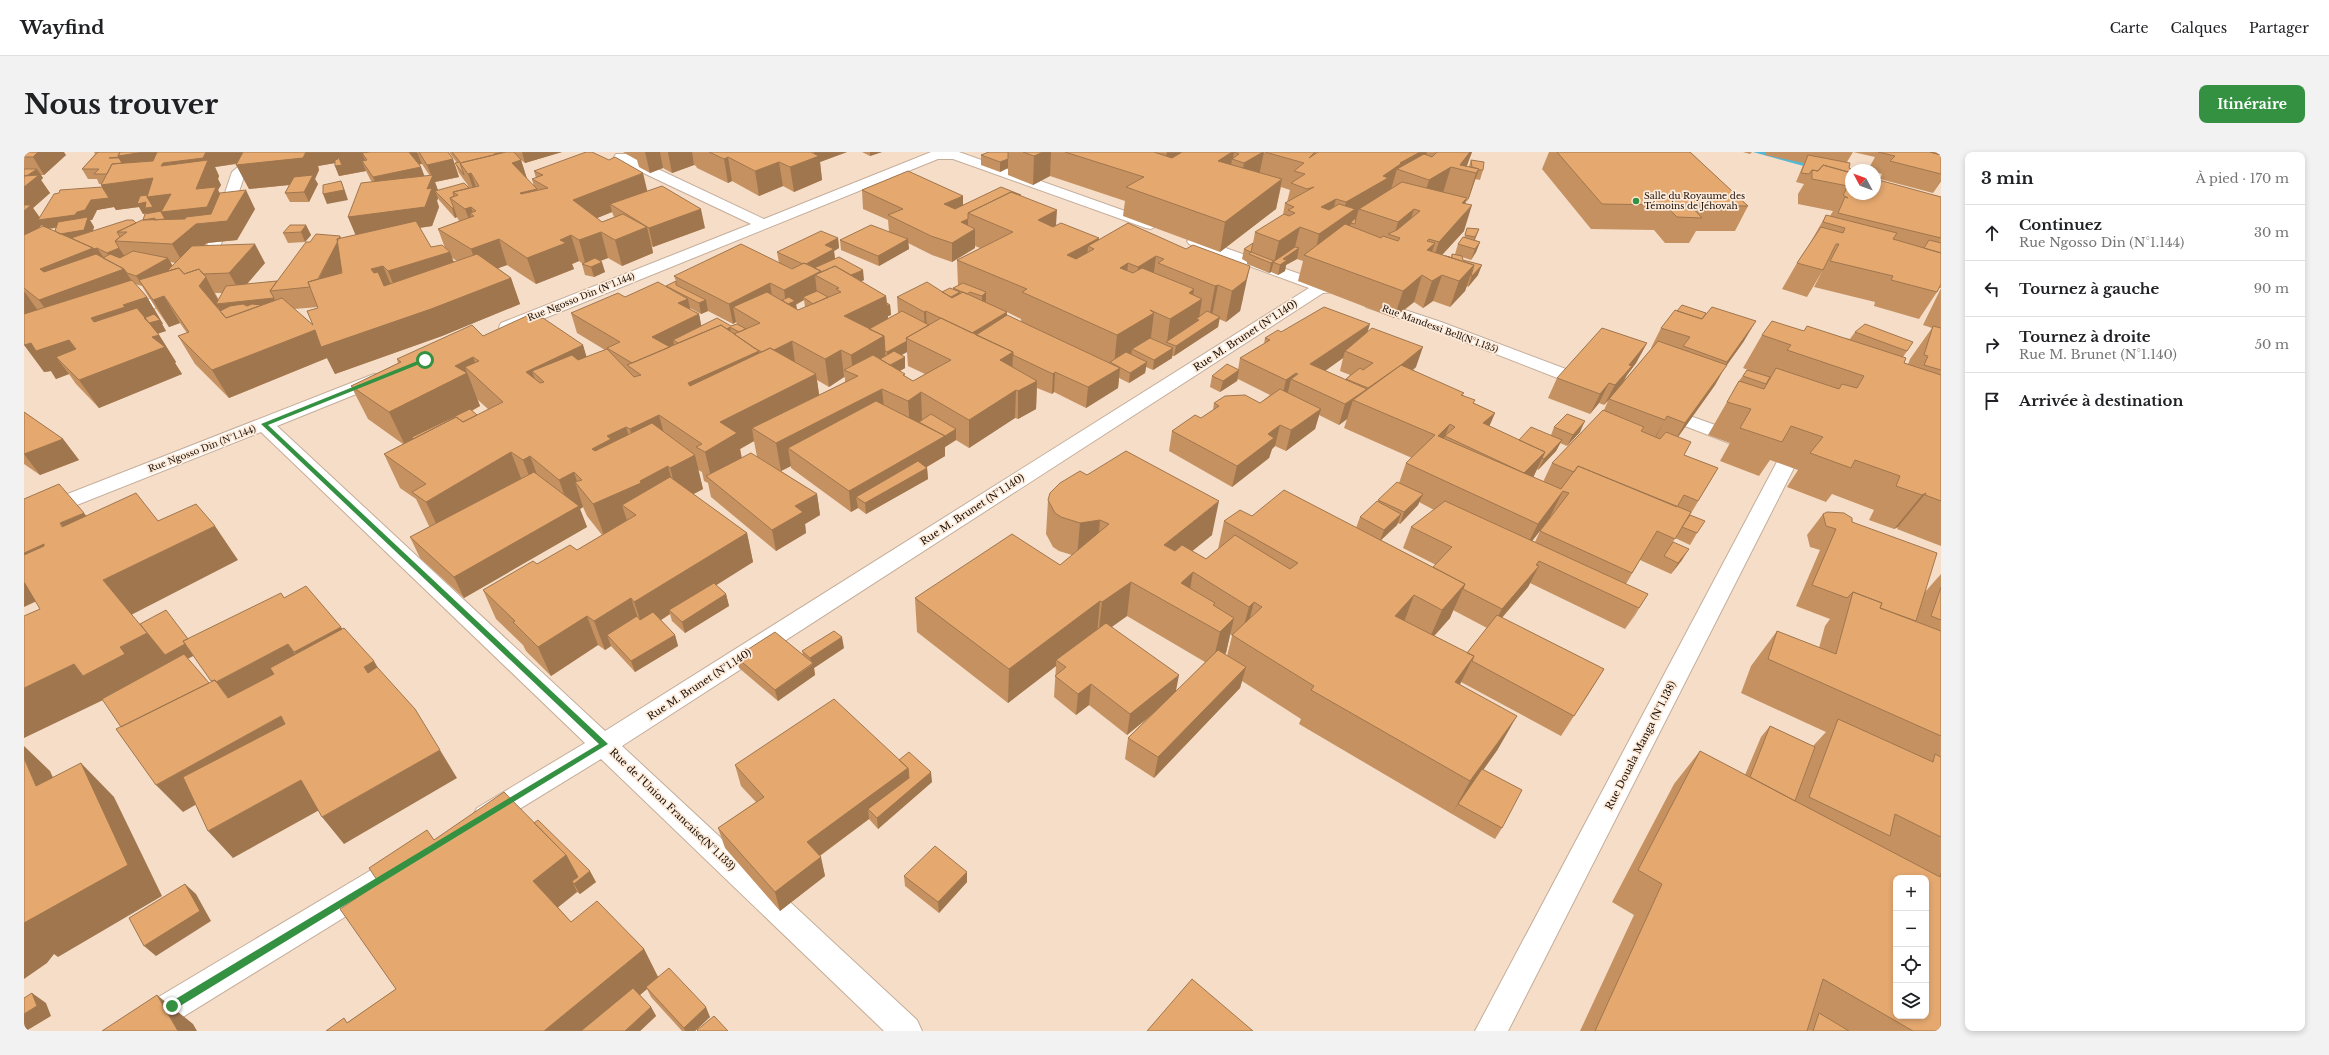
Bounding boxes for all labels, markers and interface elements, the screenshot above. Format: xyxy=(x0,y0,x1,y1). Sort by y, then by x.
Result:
text: Wayfind xyxy=(20,16,105,39)
text: Carte xyxy=(2110,19,2149,37)
text: Calques xyxy=(2171,19,2227,37)
text: Partager xyxy=(2249,19,2309,37)
button: Itinéraire xyxy=(2199,85,2305,123)
text: Nous trouver xyxy=(24,87,218,122)
north arrow xyxy=(1845,164,1881,200)
text: 3 min xyxy=(1981,168,2034,189)
text: À pied · 170 m xyxy=(2196,170,2289,187)
place label: Salle du Royaume des Témoins de Jéhovah xyxy=(1644,190,1745,211)
marker: Salle du Royaume des Témoins de Jéhovah xyxy=(1631,196,1641,206)
text: Continuez xyxy=(2019,215,2102,234)
icon: ahead xyxy=(1981,222,2003,244)
text: 30 m xyxy=(2254,224,2289,241)
text: Rue Ngosso Din (N°1.144) xyxy=(2019,234,2184,251)
street label: Rue Ngosso Din (N°1.144) xyxy=(526,270,636,323)
icon: left xyxy=(1981,278,2003,300)
text: Tournez à gauche xyxy=(2019,279,2159,298)
text: 90 m xyxy=(2254,280,2289,297)
street label: Rue M. Brunet (N°1.140) xyxy=(1191,297,1300,374)
street label: Rue Mandessi Bell(N°1.135) xyxy=(1380,302,1500,355)
text: Tournez à droite xyxy=(2019,327,2151,346)
icon: right xyxy=(1981,334,2003,356)
text: 50 m xyxy=(2255,336,2289,353)
text: Rue M. Brunet (N°1.140) xyxy=(2019,346,2177,363)
route start xyxy=(416,351,434,369)
icon: arrive xyxy=(1981,390,2003,412)
text: Arrivée à destination xyxy=(2019,391,2183,410)
street label: Rue Ngosso Din (N°1.144) xyxy=(146,423,257,474)
street label: Rue M. Brunet (N°1.140) xyxy=(918,471,1027,548)
street label: Rue M. Brunet (N°1.140) xyxy=(645,646,754,723)
street label: Rue Douala Manga (N°1.138) xyxy=(1602,679,1679,812)
street label: Rue de l'Union Francaise(N°1.133) xyxy=(607,746,738,873)
map controls xyxy=(1893,875,1929,1019)
button: + xyxy=(1893,875,1929,911)
button: − xyxy=(1893,911,1929,947)
button: locate xyxy=(1893,947,1929,983)
button: layers xyxy=(1893,983,1929,1019)
route end xyxy=(163,997,181,1015)

